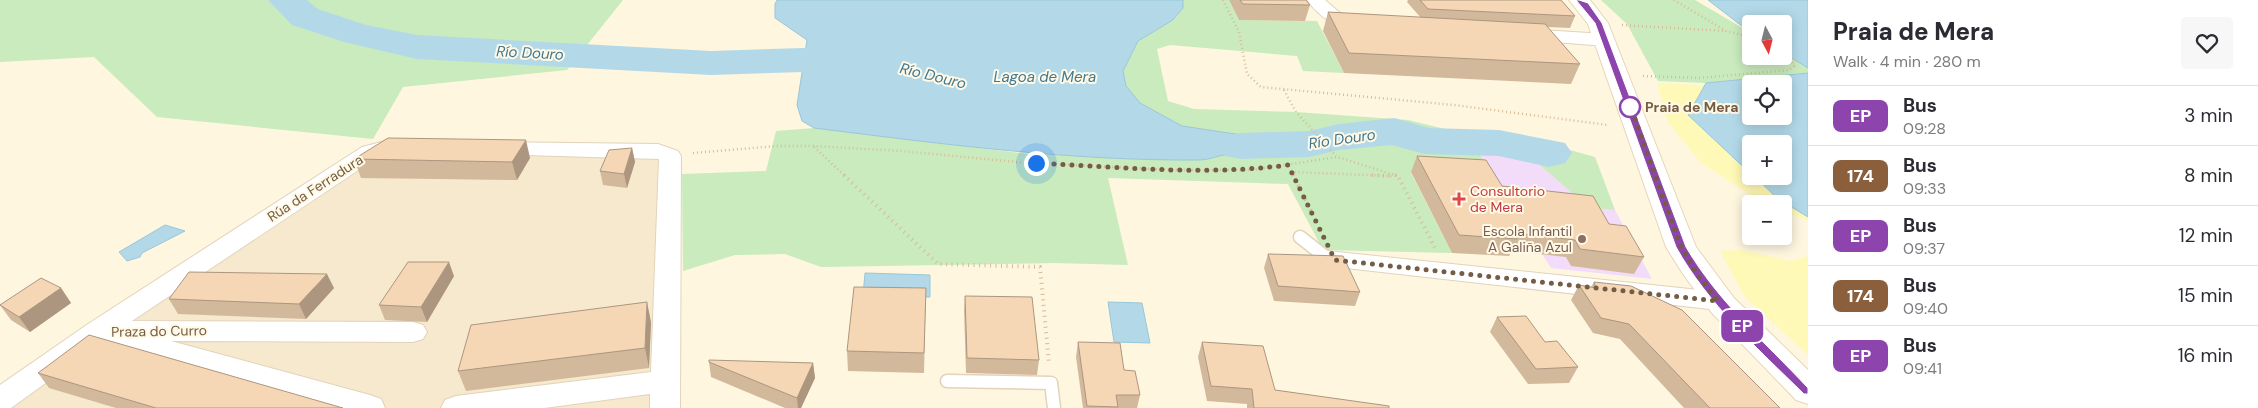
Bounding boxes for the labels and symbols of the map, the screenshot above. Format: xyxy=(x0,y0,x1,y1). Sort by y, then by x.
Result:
north arrow xyxy=(1742,15,1792,65)
water label: Río Douro xyxy=(496,41,564,65)
water label: Río Douro xyxy=(898,58,968,94)
water label: Lagoa de Mera xyxy=(994,67,1096,87)
marker: Praia de Mera xyxy=(1619,96,1641,118)
place label: Praia de Mera xyxy=(1645,98,1739,116)
water label: Río Douro xyxy=(1307,124,1377,154)
street label: Rúa da Ferradura xyxy=(264,150,366,226)
your location xyxy=(1024,151,1049,176)
place label: Consultorio de Mera xyxy=(1470,182,1545,216)
marker: Consultorio de Mera xyxy=(1452,192,1466,206)
place label: Escola Infantil A Galiña Azul xyxy=(1483,222,1572,256)
marker: Escola Infantil A Galiña Azul xyxy=(1576,233,1588,245)
line badge: EP xyxy=(1720,310,1764,342)
street label: Praza do Curro xyxy=(111,321,207,341)

